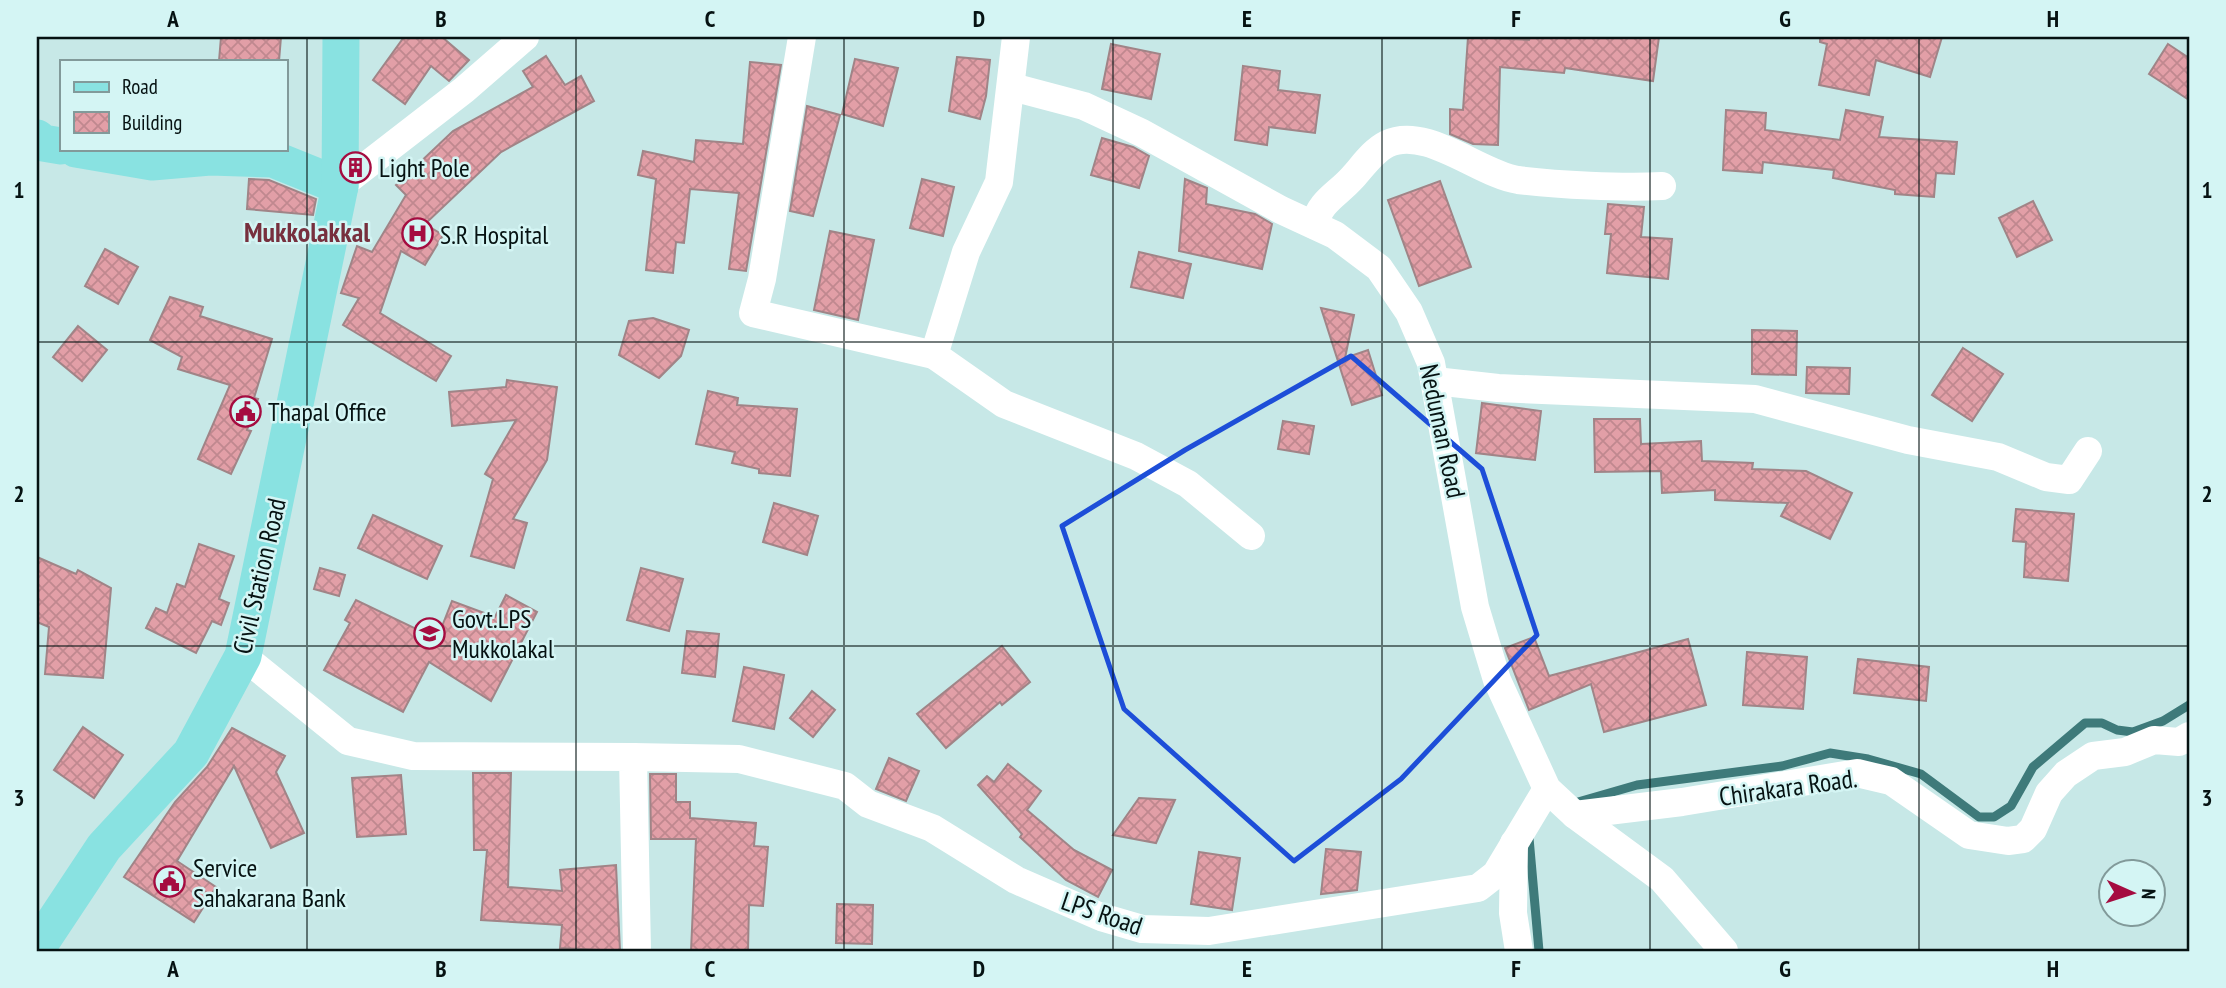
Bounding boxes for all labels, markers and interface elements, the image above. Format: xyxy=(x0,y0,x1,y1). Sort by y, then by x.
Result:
text: A xyxy=(166,4,179,33)
text: B xyxy=(435,4,447,33)
text: C xyxy=(705,4,716,33)
text: D xyxy=(973,4,985,33)
text: E xyxy=(1242,4,1252,33)
text: F xyxy=(1511,4,1521,33)
text: G xyxy=(1779,4,1791,33)
text: H xyxy=(2047,4,2059,33)
legend xyxy=(60,60,287,150)
text: Road xyxy=(122,73,158,100)
text: Building xyxy=(122,109,182,136)
building icon: Light Pole xyxy=(339,150,373,184)
place label: Light Pole xyxy=(379,151,470,184)
text: 1 xyxy=(14,175,25,204)
text: 1 xyxy=(2202,175,2213,204)
district label: Mukkolakkal xyxy=(244,213,370,250)
hospital icon: S.R Hospital xyxy=(400,217,434,251)
place label: S.R Hospital xyxy=(440,218,548,251)
street label: Neduman Road xyxy=(1413,361,1473,501)
public building icon: Thapal Office xyxy=(228,394,262,428)
place label: Thapal Office xyxy=(268,395,387,428)
text: 2 xyxy=(14,479,25,508)
text: 2 xyxy=(2202,479,2213,508)
street label: Civil Station Road xyxy=(225,495,293,657)
place label: Govt.LPS Mukkolakal xyxy=(452,602,554,665)
school or university icon: Govt.LPS Mukkolakal xyxy=(412,616,446,650)
street label: Chirakara Road. xyxy=(1717,761,1859,813)
text: 3 xyxy=(14,783,25,812)
text: 3 xyxy=(2202,783,2213,812)
place label: Service Sahakarana Bank xyxy=(193,851,346,914)
north arrow xyxy=(2096,858,2166,928)
public building icon: Service Sahakarana Bank xyxy=(153,865,187,899)
street label: LPS Road xyxy=(1057,884,1147,942)
text: N xyxy=(2137,888,2161,900)
text: A xyxy=(166,954,179,983)
text: B xyxy=(435,954,447,983)
text: C xyxy=(705,954,716,983)
text: D xyxy=(973,954,985,983)
text: E xyxy=(1242,954,1252,983)
text: F xyxy=(1511,954,1521,983)
text: G xyxy=(1779,954,1791,983)
text: H xyxy=(2047,954,2059,983)

